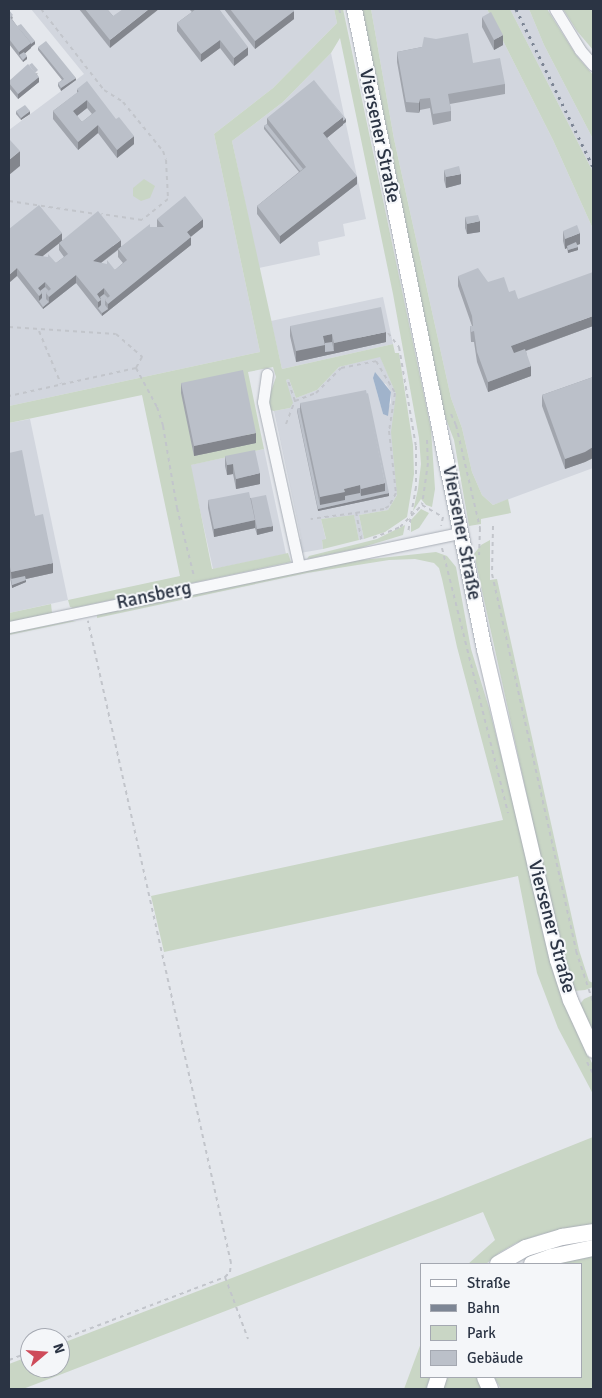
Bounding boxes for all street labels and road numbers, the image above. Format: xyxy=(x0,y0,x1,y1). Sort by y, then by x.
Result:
street label: Viersener Straße xyxy=(354,67,404,205)
street label: Viersener Straße xyxy=(437,464,485,602)
street label: Ransberg xyxy=(114,577,194,615)
street label: Viersener Straße xyxy=(522,858,580,996)

